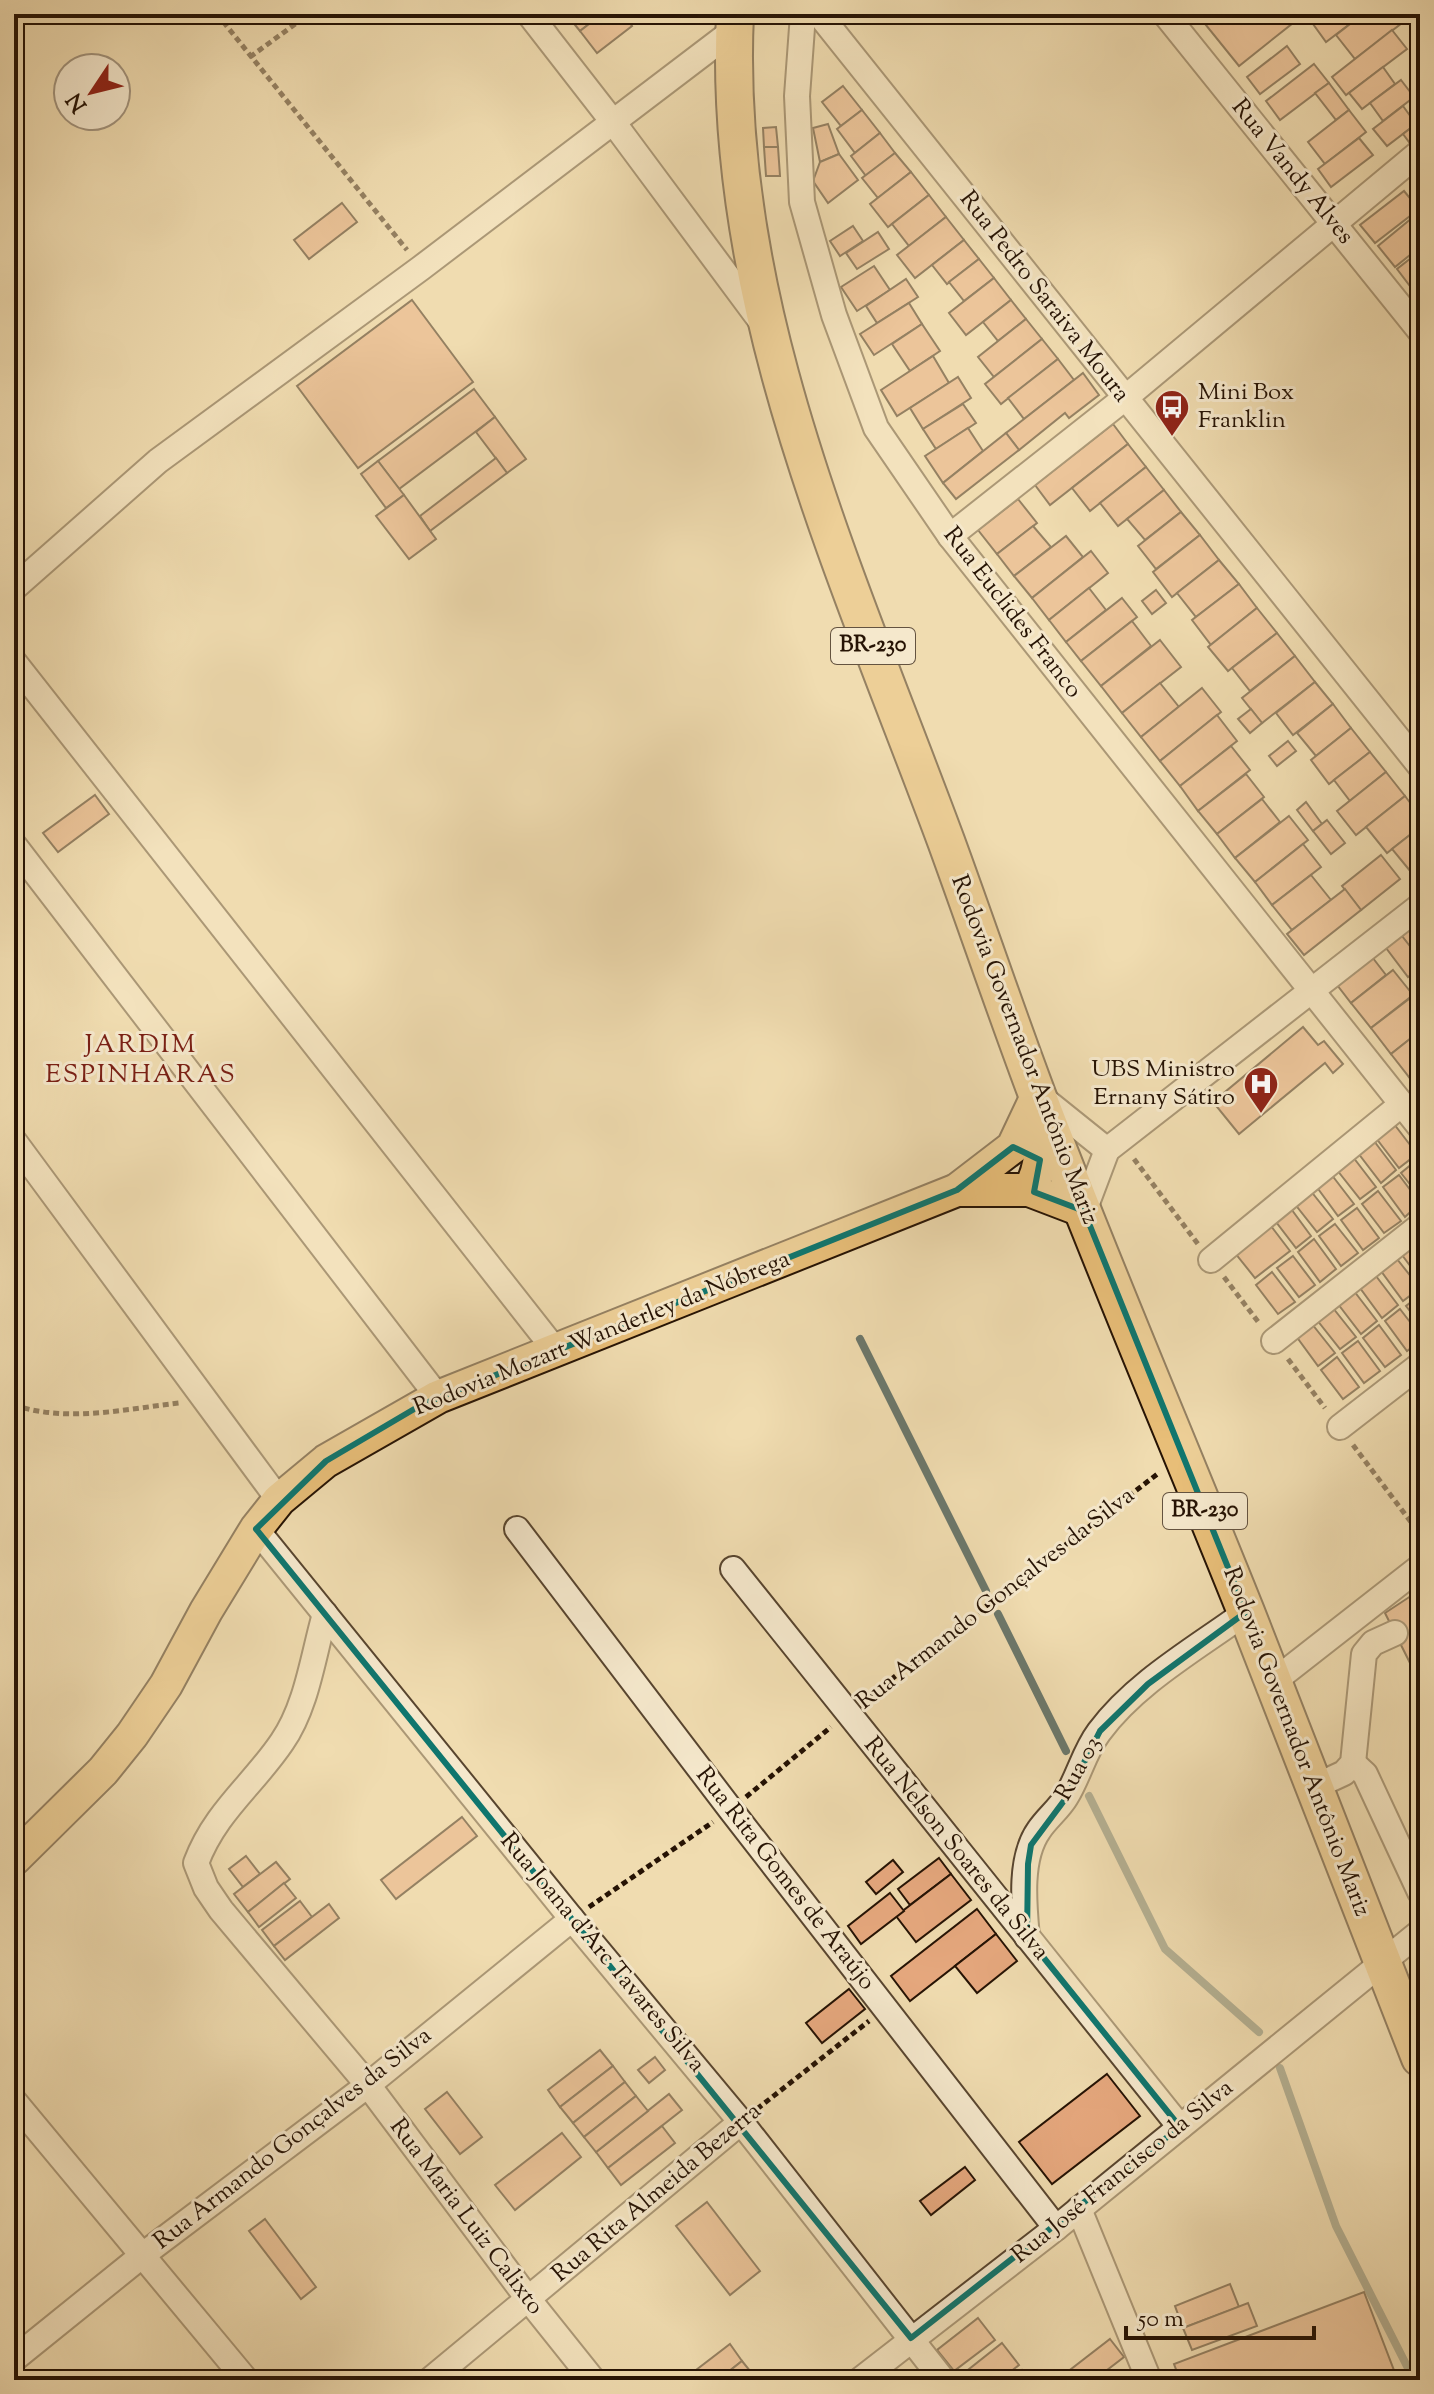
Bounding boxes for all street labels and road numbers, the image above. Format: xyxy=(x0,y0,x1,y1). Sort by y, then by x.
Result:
street label: Rua Vandy Alves xyxy=(1223,92,1361,252)
street label: Rua Pedro Saraiva Moura xyxy=(951,184,1137,410)
street label: Rua Euclides Franco xyxy=(934,520,1090,706)
road number: BR-230 xyxy=(831,628,915,664)
street label: Rodovia Governador Antônio Mariz xyxy=(941,870,1107,1230)
street label: Rodovia Mozart Wanderley da Nóbrega xyxy=(409,1243,795,1425)
street label: Rua Armando Gonçalves da Silva xyxy=(850,1480,1142,1718)
road number: BR-230 xyxy=(1163,1493,1247,1529)
street label: Rodovia Governador Antônio Mariz xyxy=(1213,1562,1379,1922)
street label: Rua Nelson Soares da Silva xyxy=(855,1730,1057,1968)
street label: Rua 03 xyxy=(1047,1731,1111,1807)
street label: Rua Rita Gomes de Araújo xyxy=(687,1760,883,1998)
street label: Rua Joana d'Arc Tavares Silva xyxy=(491,1826,713,2080)
street label: Rua Armando Gonçalves da Silva xyxy=(147,2020,439,2258)
street label: Rua José Francisco da Silva xyxy=(1005,2072,1241,2272)
street label: Rua Rita Almeida Bezerra xyxy=(545,2095,769,2291)
street label: Rua Maria Luiz Calixto xyxy=(381,2112,551,2322)

